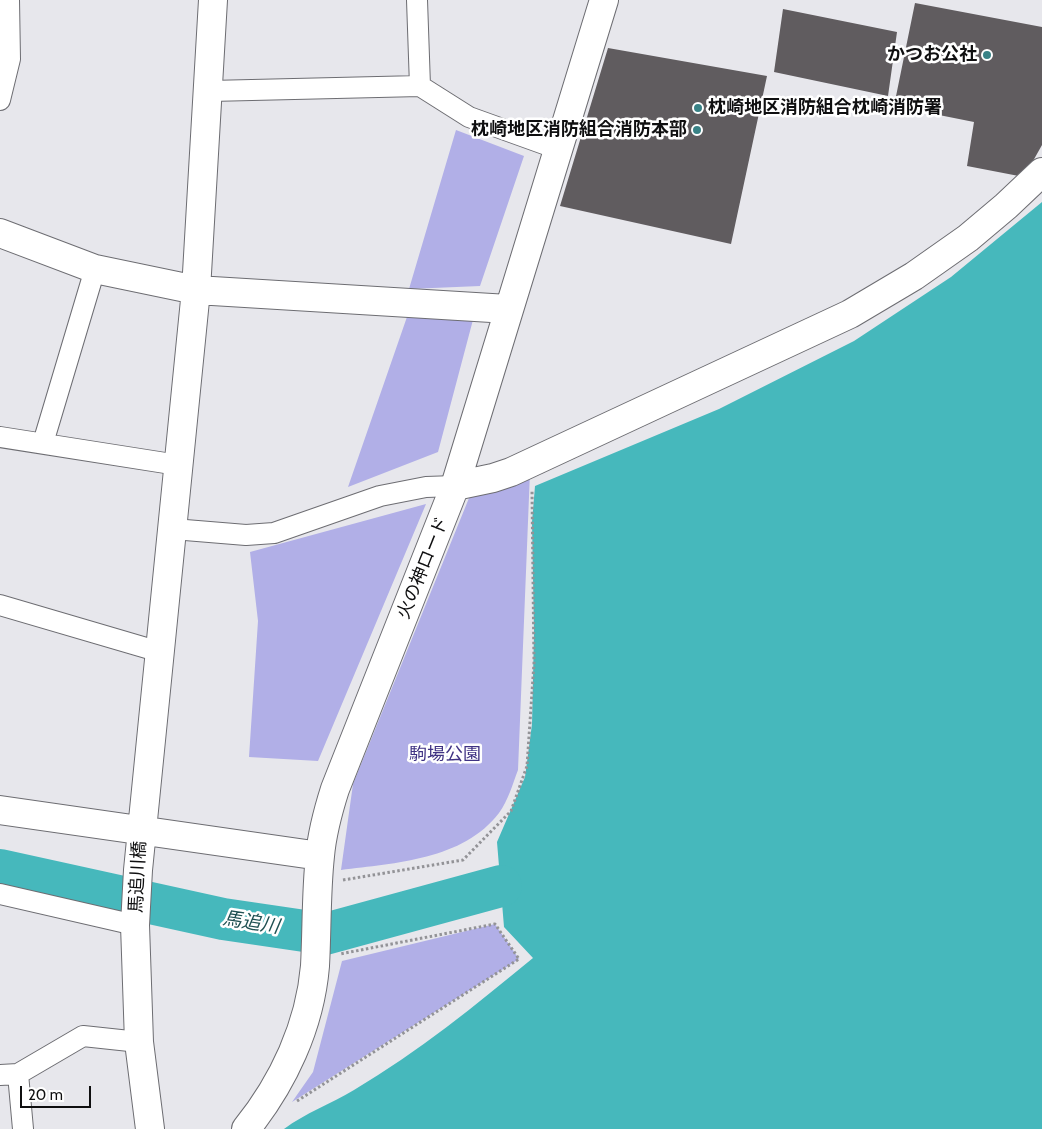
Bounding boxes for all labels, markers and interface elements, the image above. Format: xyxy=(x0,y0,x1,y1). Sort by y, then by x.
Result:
place label: かつお公社 xyxy=(887,44,977,66)
marker: かつお公社 xyxy=(981,49,993,61)
place label: 枕崎地区消防組合枕崎消防署 xyxy=(708,97,942,119)
marker: 枕崎地区消防組合枕崎消防署 xyxy=(692,102,704,114)
place label: 枕崎地区消防組合消防本部 xyxy=(471,119,687,141)
marker: 枕崎地区消防組合消防本部 xyxy=(691,124,703,136)
street label: 火の神ロード xyxy=(393,514,453,622)
park label: 駒場公園 xyxy=(409,744,481,766)
street label: 馬追川橋 xyxy=(125,840,151,914)
water label: 馬追川 xyxy=(221,907,281,939)
scale bar xyxy=(22,1076,94,1108)
text: 20 m xyxy=(28,1086,63,1104)

